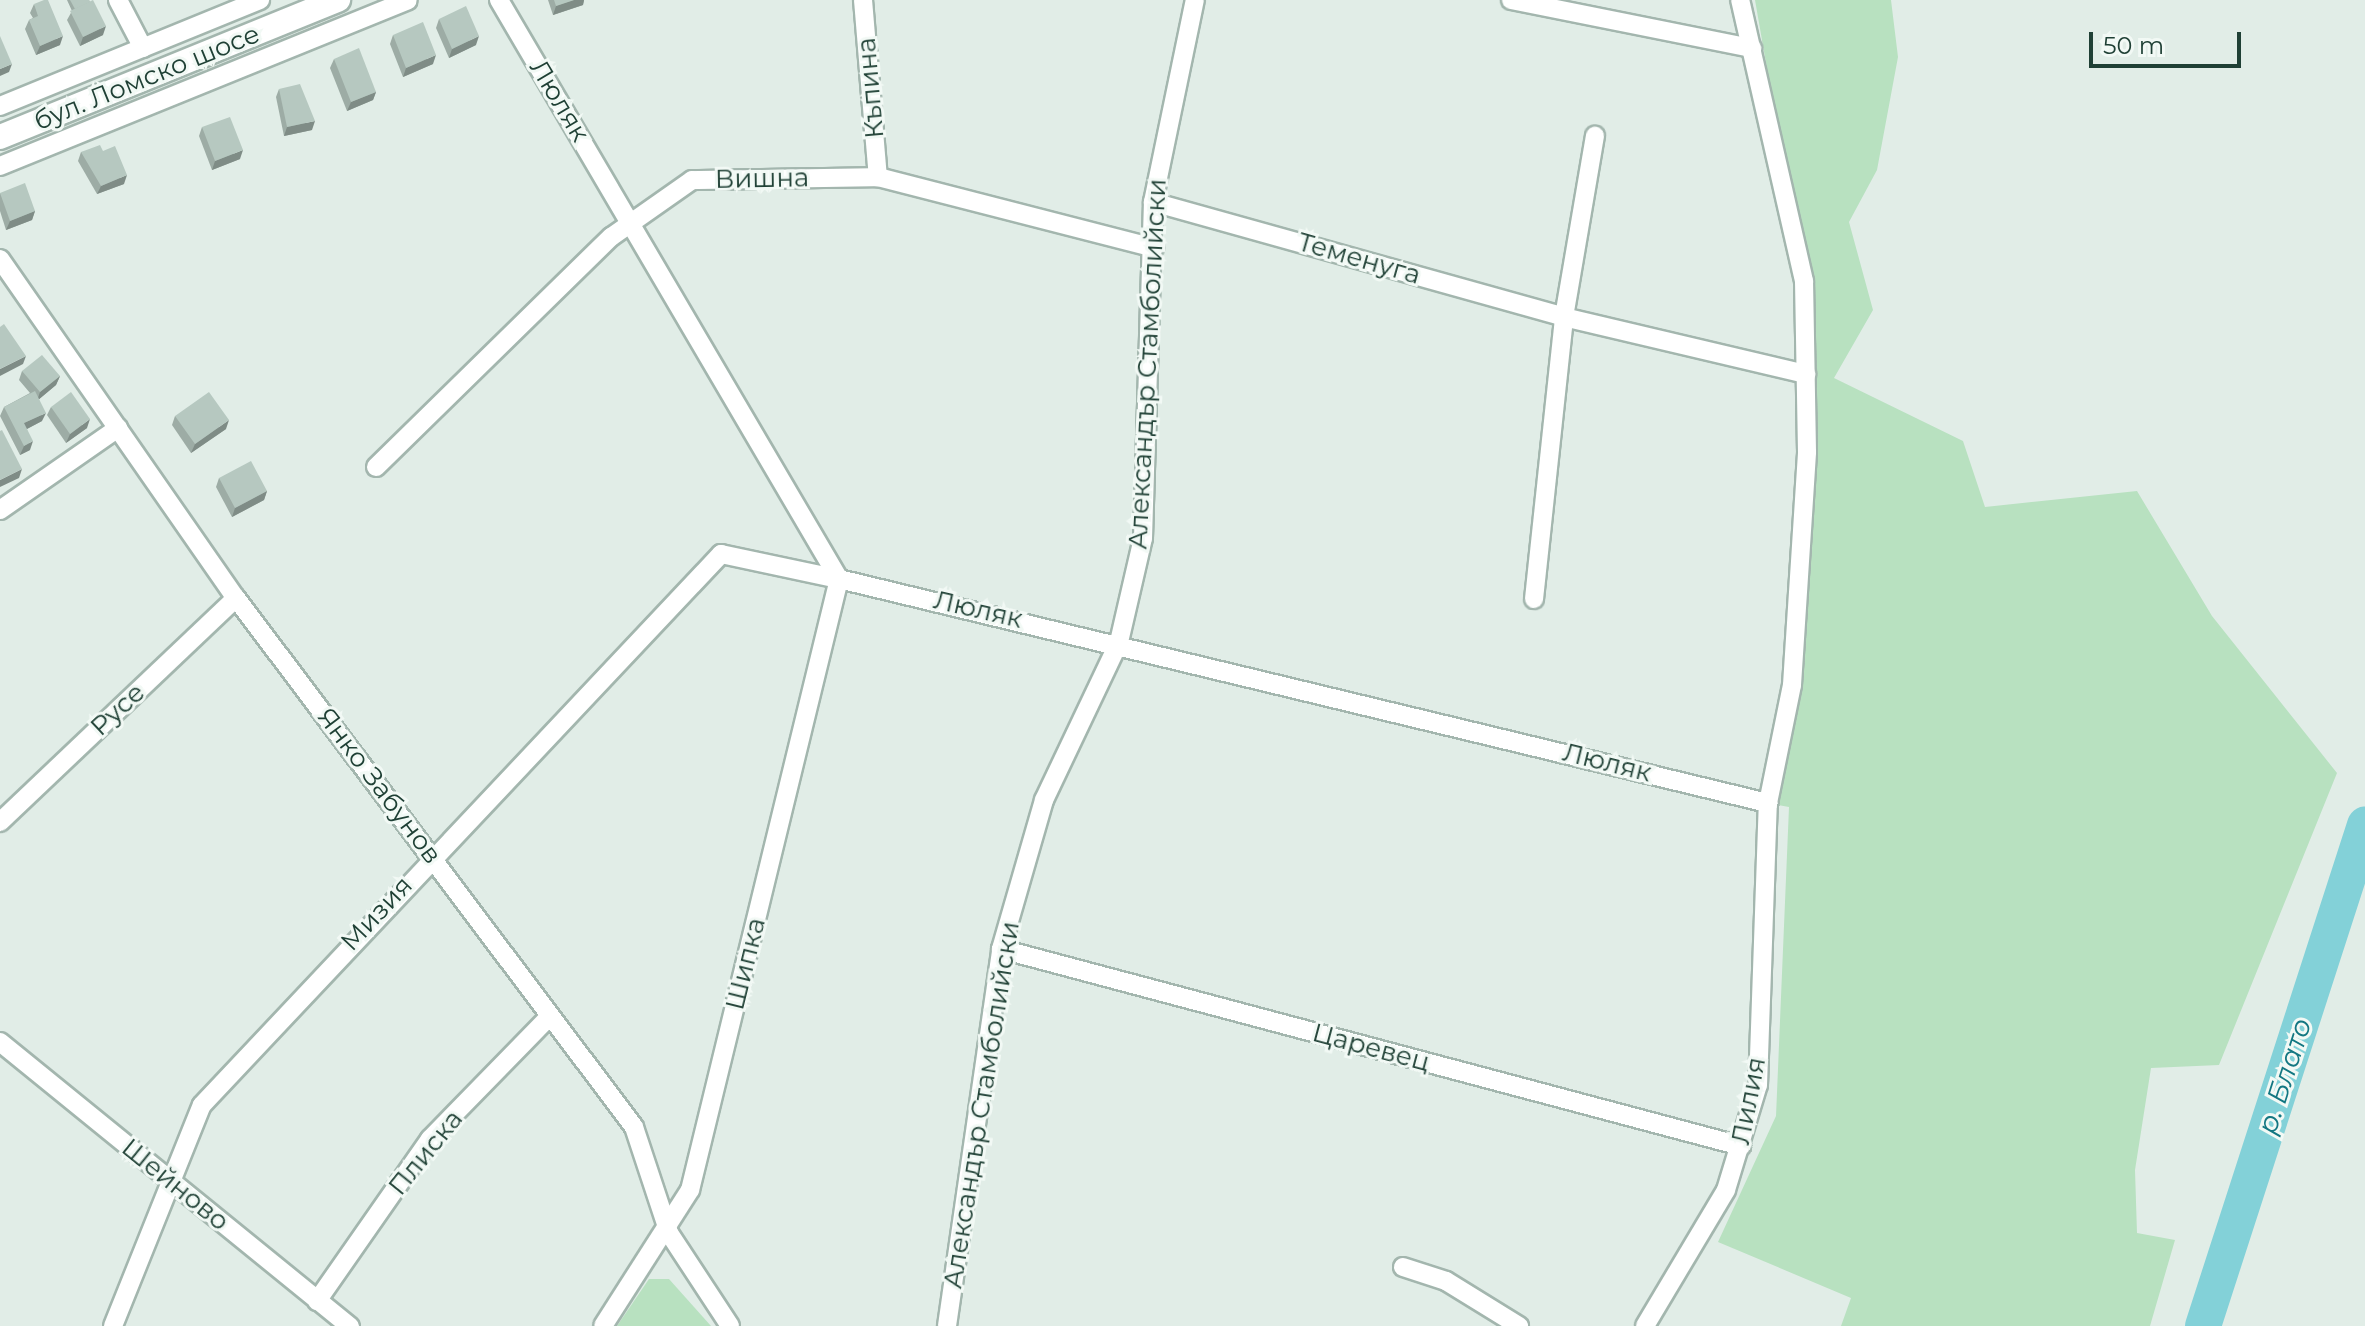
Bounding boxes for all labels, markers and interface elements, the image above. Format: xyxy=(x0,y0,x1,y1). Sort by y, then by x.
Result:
scale bar xyxy=(2093,16,2245,66)
street label: бул. Ломско шосе xyxy=(30,18,264,138)
text: 50 m xyxy=(2103,31,2164,60)
street label: Къпина xyxy=(851,36,891,140)
street label: Люляк xyxy=(522,54,596,148)
street label: Вишна xyxy=(715,163,809,195)
street label: Александър Стамболийски xyxy=(1123,178,1173,550)
street label: Теменуга xyxy=(1294,227,1424,291)
street label: Люляк xyxy=(931,585,1025,635)
street label: Русе xyxy=(84,677,152,743)
street label: Янко Забунов xyxy=(310,702,448,870)
street label: Люляк xyxy=(1560,737,1654,789)
street label: Мизия xyxy=(335,870,419,958)
street label: Шипка xyxy=(720,915,772,1013)
street label: Александър Стамболийски xyxy=(938,919,1026,1291)
water label: р. Блато xyxy=(2250,1014,2318,1138)
street label: Царевец xyxy=(1309,1017,1433,1079)
street label: Лилия xyxy=(1725,1055,1773,1147)
street label: Плиска xyxy=(382,1104,470,1202)
street label: Шейново xyxy=(115,1132,235,1238)

